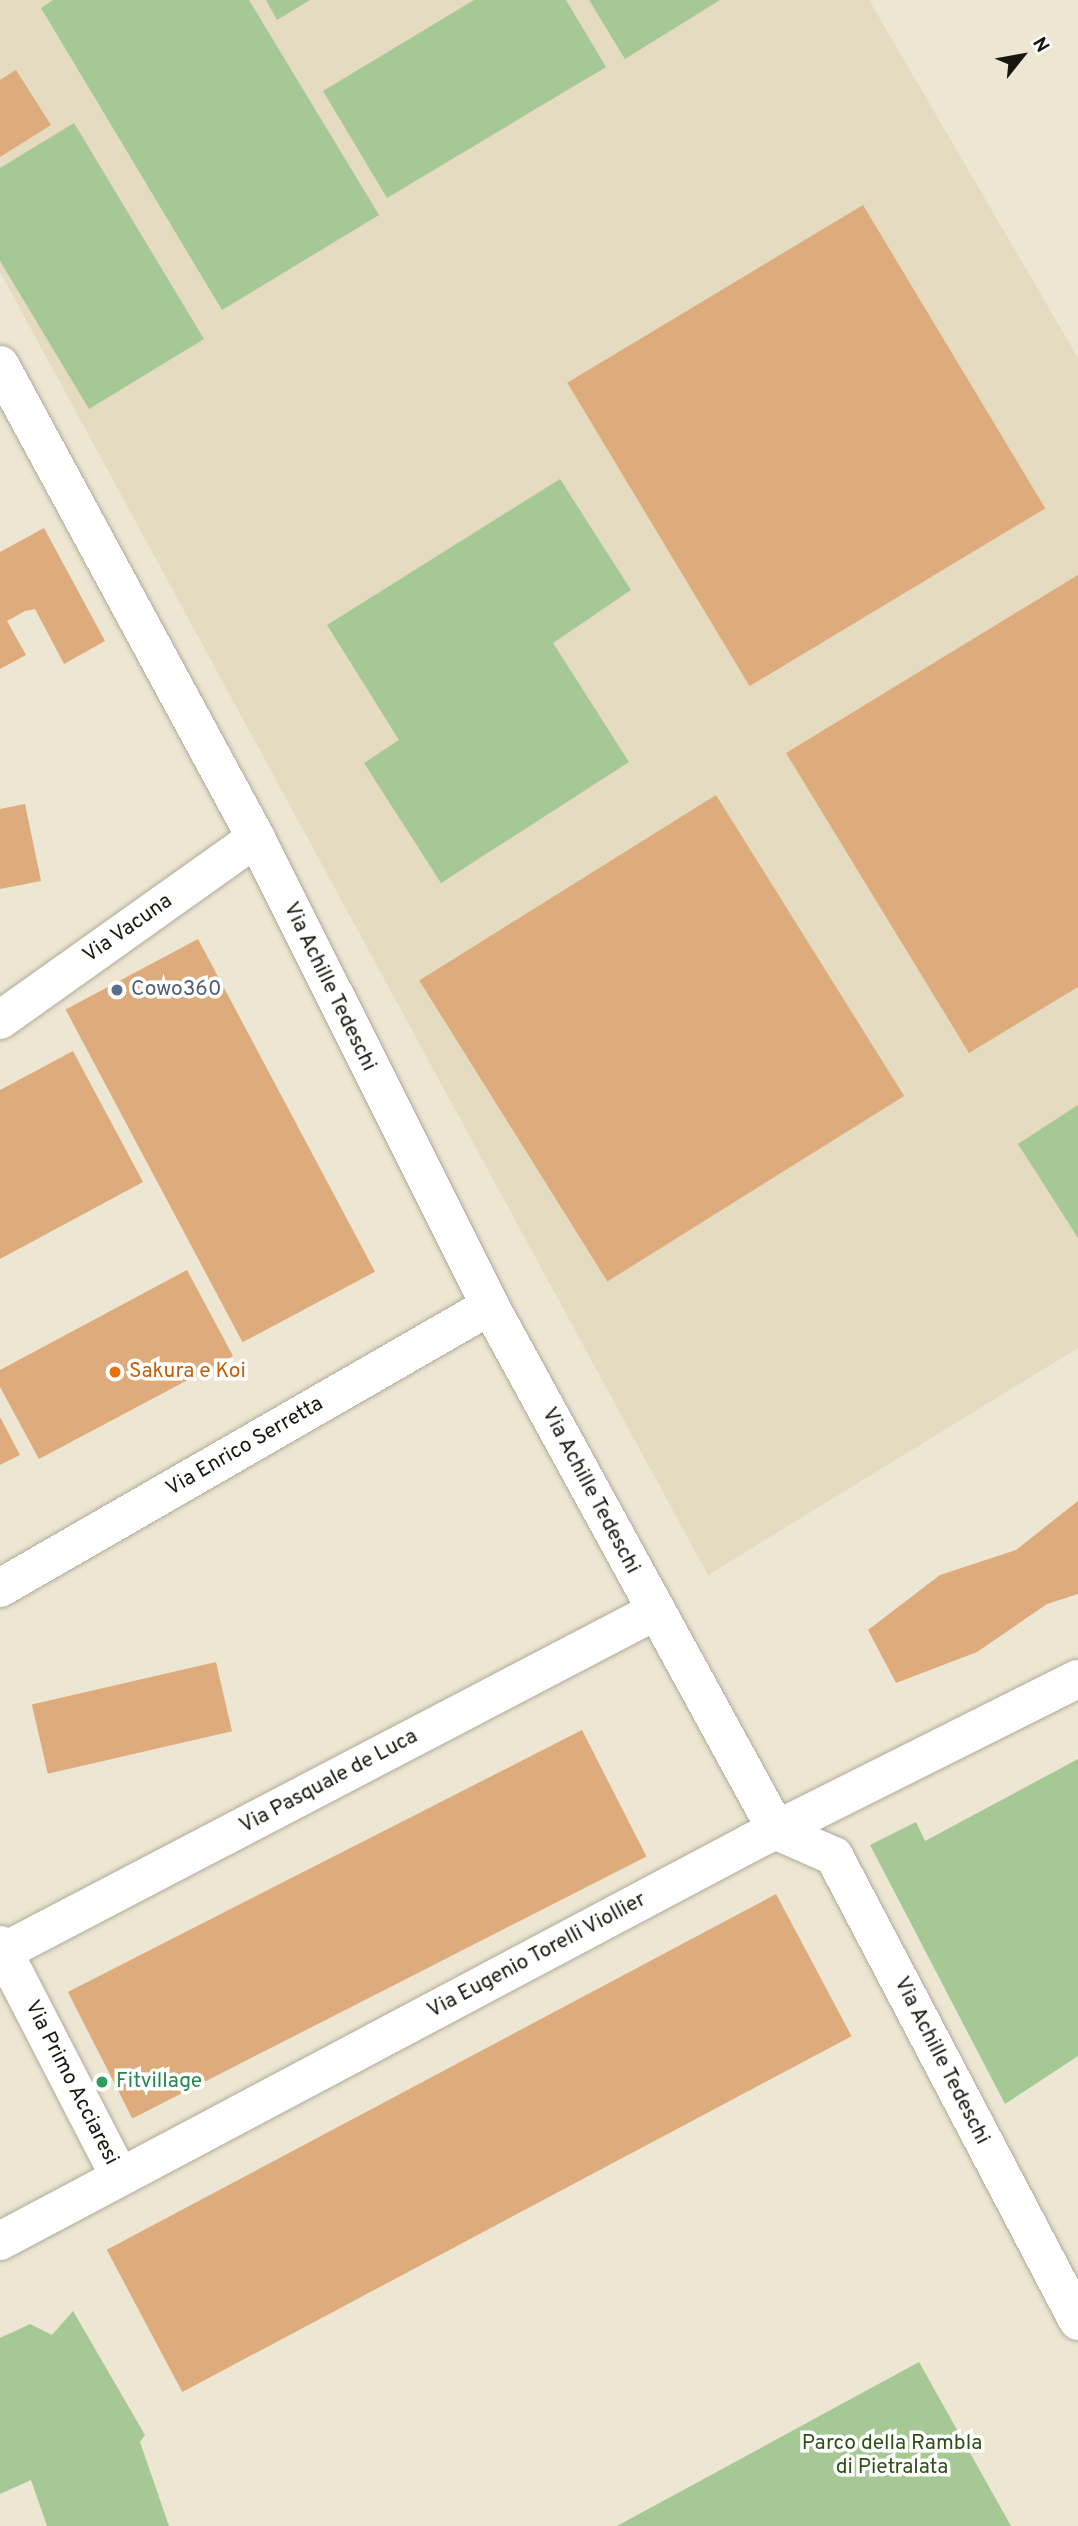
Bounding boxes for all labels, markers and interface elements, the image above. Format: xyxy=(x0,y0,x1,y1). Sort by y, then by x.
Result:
north arrow xyxy=(987,21,1057,91)
text: N xyxy=(1026,33,1054,57)
street label: Via Vacuna xyxy=(78,889,178,969)
street label: Via Achille Tedeschi xyxy=(277,898,381,1076)
place label: Cowo360 xyxy=(131,977,221,1003)
marker: Cowo360 xyxy=(109,982,125,998)
place label: Sakura e Koi xyxy=(129,1359,246,1385)
marker: Sakura e Koi xyxy=(107,1364,123,1380)
street label: Via Enrico Serretta xyxy=(162,1392,328,1502)
street label: Via Achille Tedeschi xyxy=(535,1403,645,1579)
street label: Via Pasquale de Luca xyxy=(236,1724,422,1840)
street label: Via Eugenio Torelli Viollier xyxy=(423,1887,651,2025)
street label: Via Achille Tedeschi xyxy=(888,1972,994,2150)
street label: Via Primo Acciaresi xyxy=(18,1996,124,2170)
place label: Fitvillage xyxy=(116,2069,202,2095)
marker: Fitvillage xyxy=(94,2074,110,2090)
park label: Parco della Rambla di Pietralata xyxy=(802,2431,982,2481)

